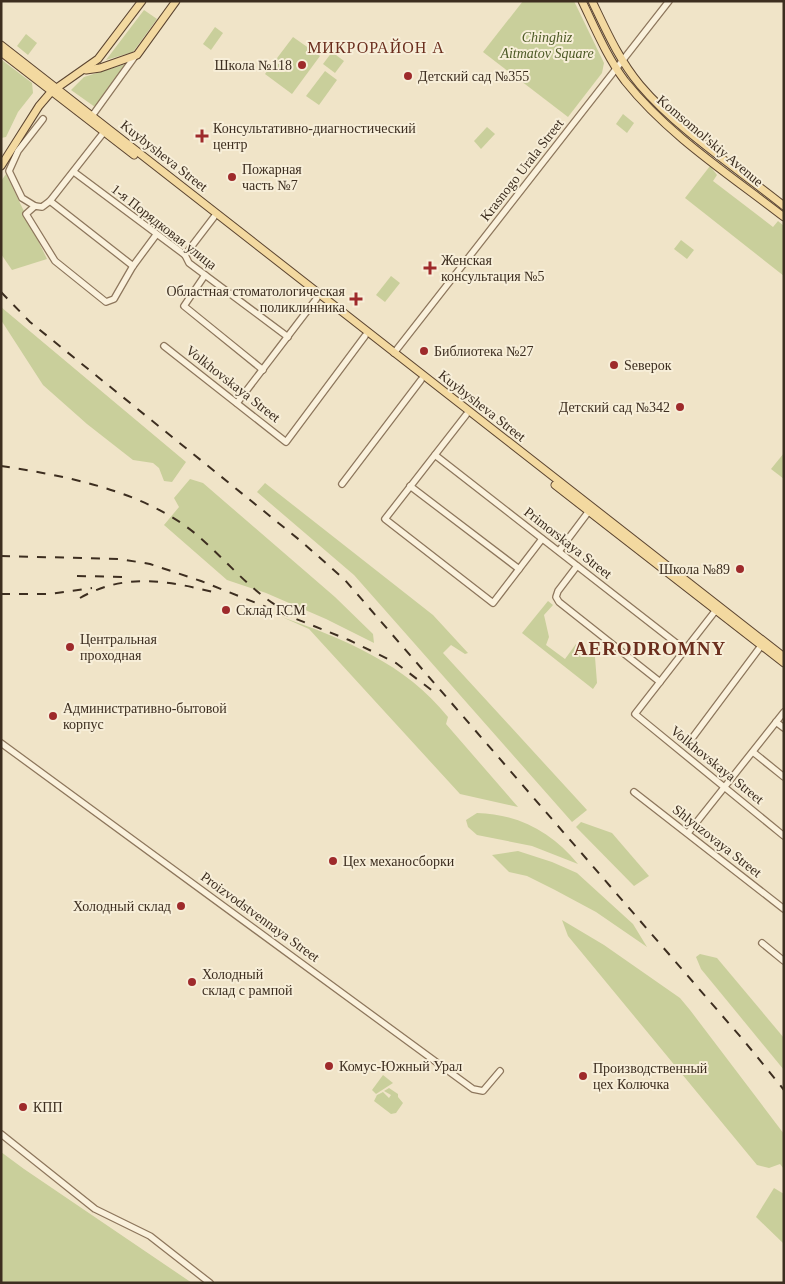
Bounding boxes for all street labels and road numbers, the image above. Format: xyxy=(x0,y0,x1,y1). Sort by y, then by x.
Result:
street label: Komsomol'skiy Avenue xyxy=(654,92,766,190)
street label: Krasnogo Urala Street xyxy=(478,116,567,224)
street label: Kuybysheva Street xyxy=(118,117,211,195)
street label: 1-я Порядковая улица xyxy=(108,181,220,273)
street label: Volkhovskaya Street xyxy=(183,343,283,425)
street label: Kuybysheva Street xyxy=(436,367,529,445)
street label: Primorskaya Street xyxy=(521,504,615,582)
street label: Volkhovskaya Street xyxy=(668,723,767,807)
street label: Shlyuzovaya Street xyxy=(670,802,764,880)
street label: Proizvodstvennaya Street xyxy=(198,869,322,965)

